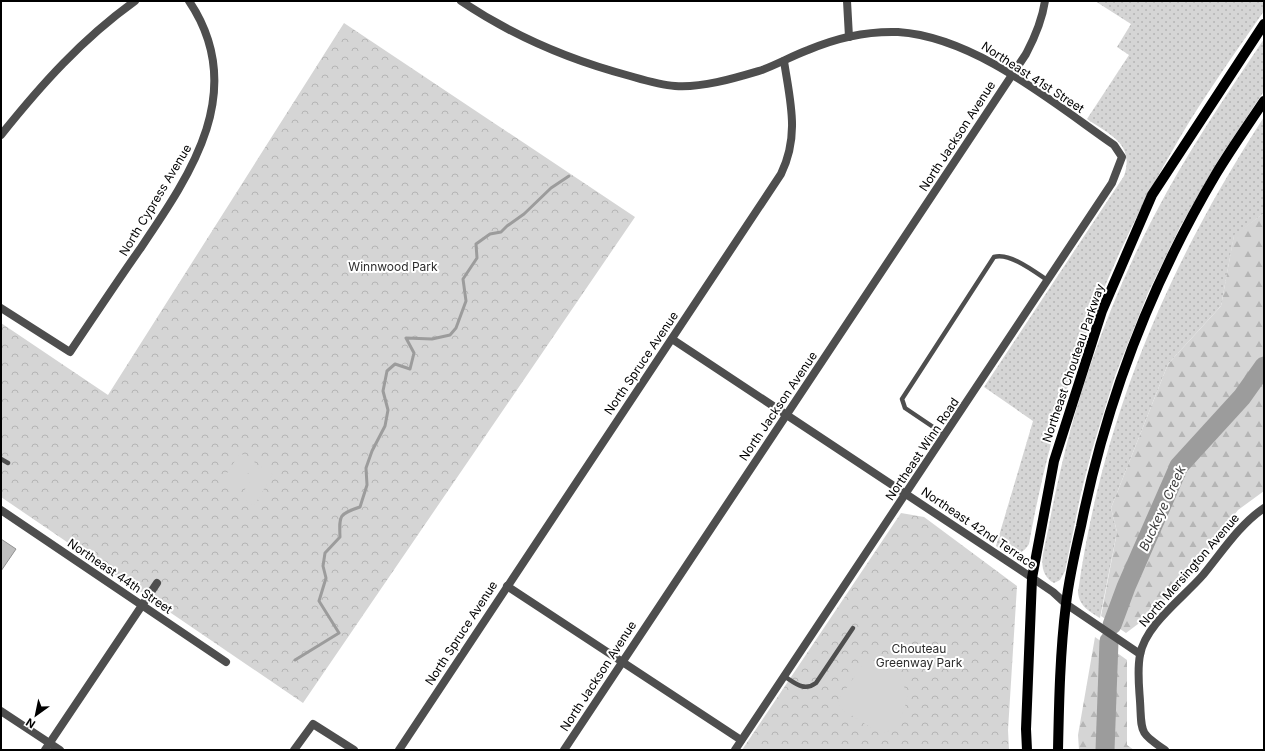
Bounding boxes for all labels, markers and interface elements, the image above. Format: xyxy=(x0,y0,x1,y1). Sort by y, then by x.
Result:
street label: Northeast 41st Street xyxy=(979,38,1087,116)
street label: North Jackson Avenue xyxy=(916,78,998,194)
street label: North Cypress Avenue xyxy=(116,141,194,259)
park label: Winnwood Park xyxy=(348,259,438,274)
street label: Northeast Chouteau Parkway xyxy=(1039,282,1107,444)
street label: North Spruce Avenue xyxy=(601,308,681,418)
street label: North Jackson Avenue xyxy=(736,349,820,463)
street label: Northeast Winn Road xyxy=(882,395,962,503)
water label: Buckeye Creek xyxy=(1135,462,1189,553)
street label: Northeast 42nd Terrace xyxy=(918,484,1040,572)
street label: North Mersington Avenue xyxy=(1136,510,1242,630)
street label: Northeast 44th Street xyxy=(65,535,175,617)
street label: North Spruce Avenue xyxy=(422,578,500,688)
street label: North Jackson Avenue xyxy=(557,618,639,734)
park label: Chouteau Greenway Park xyxy=(876,641,963,670)
north arrow xyxy=(16,695,56,735)
text: N xyxy=(23,715,38,732)

